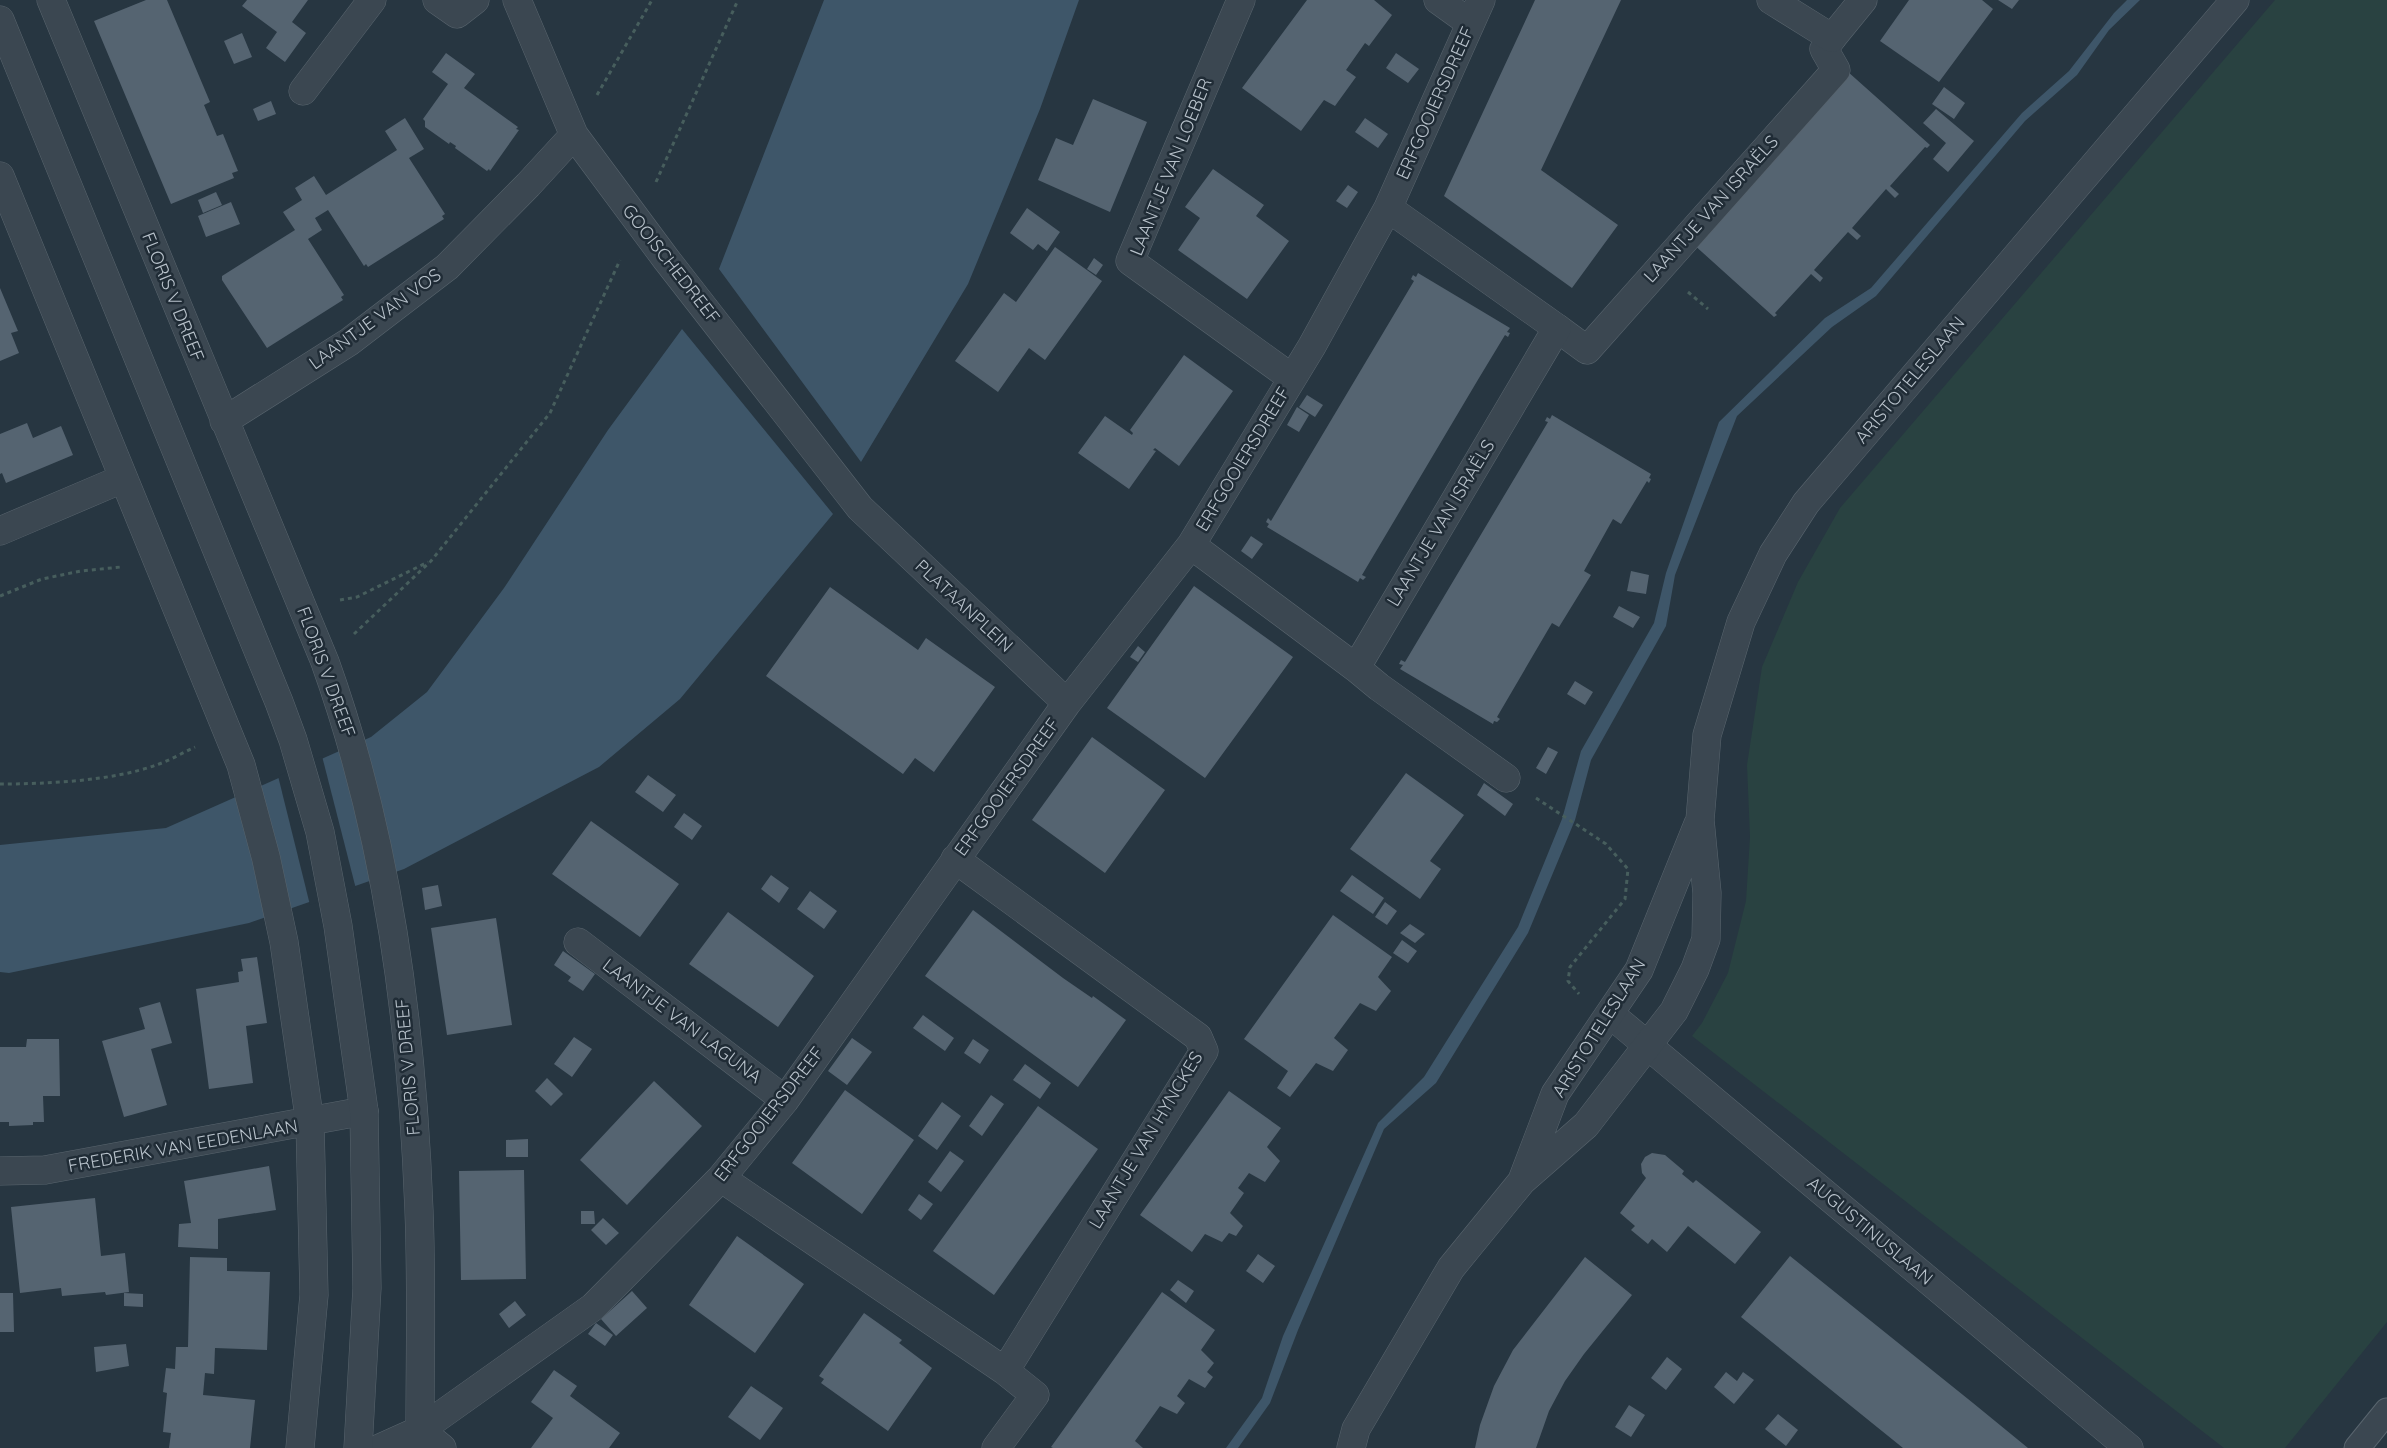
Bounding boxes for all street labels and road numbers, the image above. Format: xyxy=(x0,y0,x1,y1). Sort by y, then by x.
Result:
street label: ERFGOOIERSDREEF xyxy=(1390,23,1479,183)
street label: LAANTJE VAN LOEBER xyxy=(1124,75,1217,259)
street label: LAANTJE VAN ISRAËLS xyxy=(1638,130,1783,287)
street label: GOOISCHEDREEF xyxy=(618,199,725,328)
street label: FLORIS V DREEF xyxy=(137,229,210,365)
street label: LAANTJE VAN VOS xyxy=(304,263,445,374)
street label: ARISTOTELESLAAN xyxy=(1850,311,1970,448)
street label: ERFGOOIERSDREEF xyxy=(1190,382,1295,535)
street label: LAANTJE VAN ISRAËLS xyxy=(1382,435,1499,610)
street label: PLATAANPLEIN xyxy=(911,554,1018,657)
street label: FLORIS V DREEF xyxy=(292,603,361,740)
street label: ERFGOOIERSDREEF xyxy=(949,713,1064,860)
street label: LAANTJE VAN LAGUNA xyxy=(598,953,767,1088)
street label: ARISTOTELESLAAN xyxy=(1547,954,1651,1101)
street label: FLORIS V DREEF xyxy=(390,998,425,1137)
street label: ERFGOOIERSDREEF xyxy=(709,1042,828,1186)
street label: LAANTJE VAN HYNCKES xyxy=(1084,1047,1208,1232)
street label: FREDERIK VAN EEDENLAAN xyxy=(66,1114,300,1177)
street label: AUGUSTINUSLAAN xyxy=(1803,1171,1938,1290)

